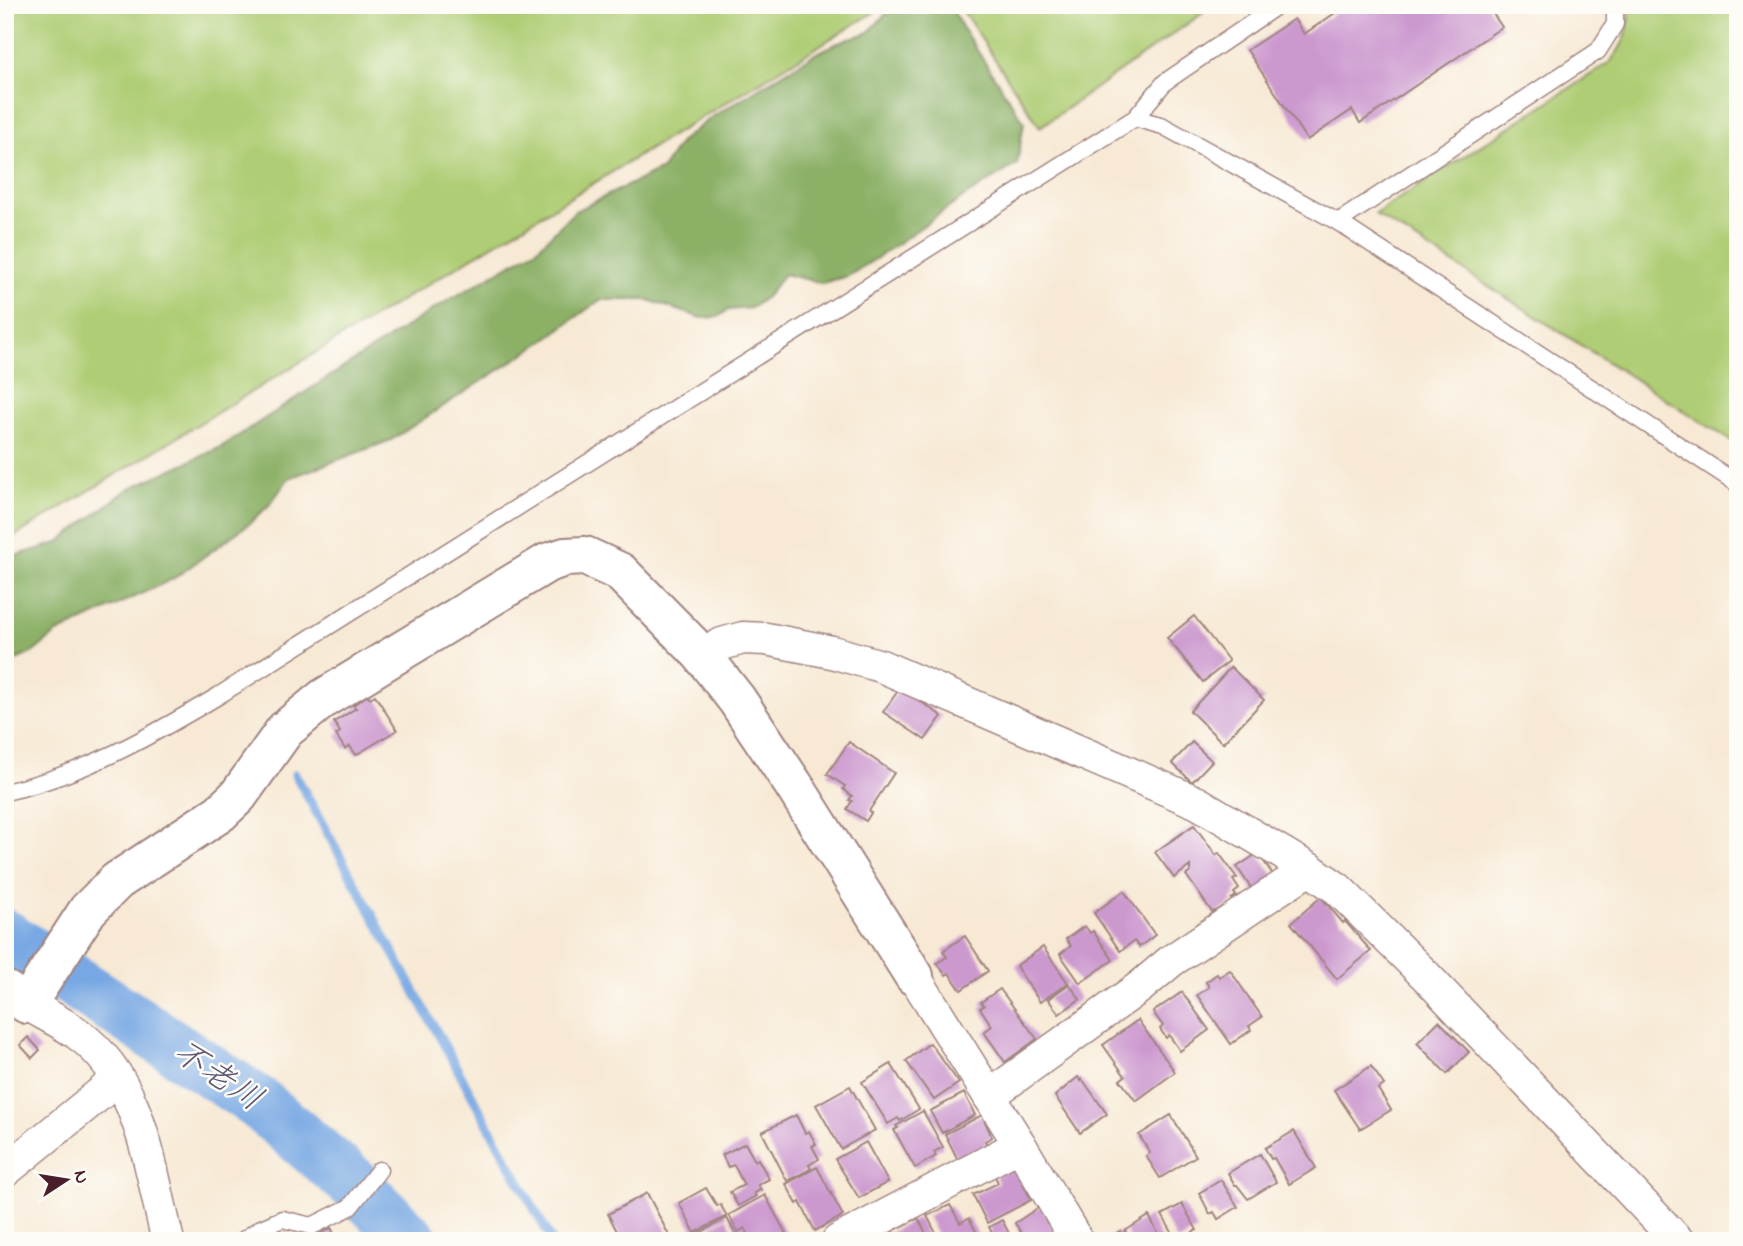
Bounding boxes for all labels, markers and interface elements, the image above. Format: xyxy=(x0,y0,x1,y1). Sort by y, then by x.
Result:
water label: 不老川 xyxy=(163,1029,271,1125)
north arrow xyxy=(32,1144,102,1214)
text: N xyxy=(66,1168,95,1186)

